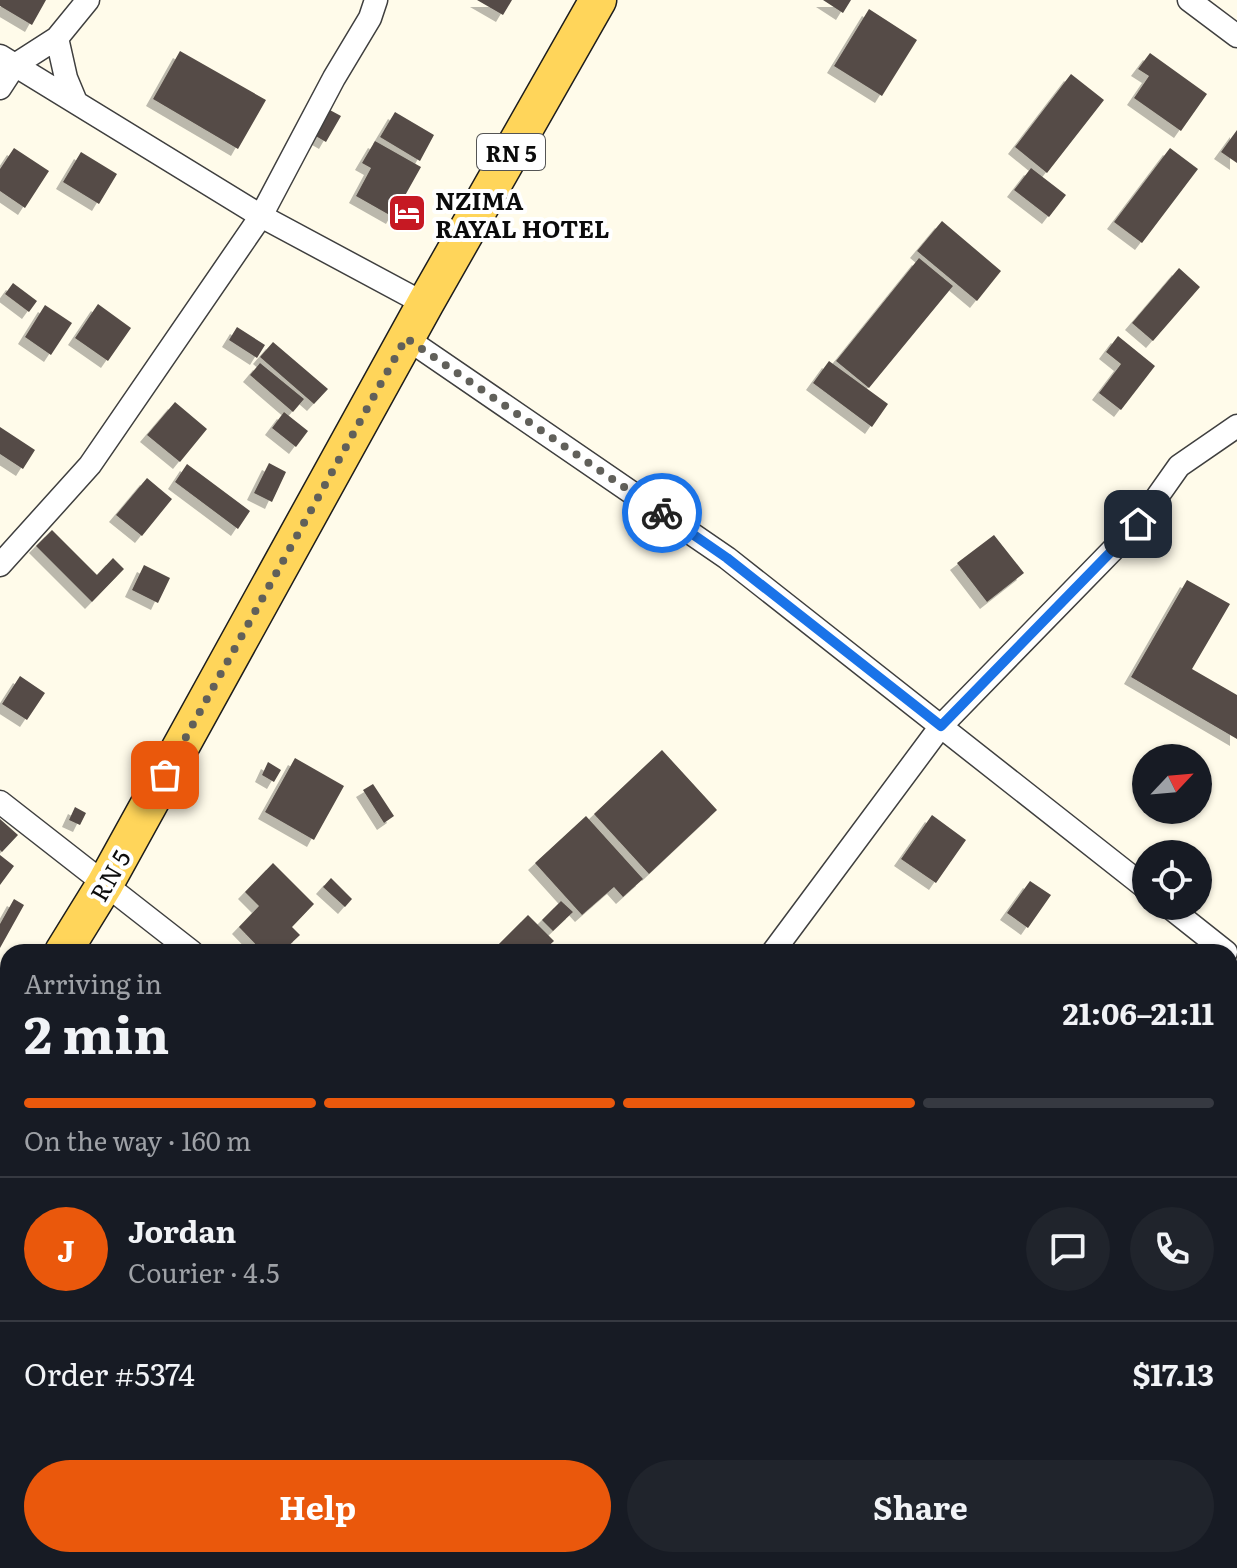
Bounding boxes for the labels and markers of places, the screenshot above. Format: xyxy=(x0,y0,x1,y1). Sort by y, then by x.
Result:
place label: NZIMA RAYAL HOTEL xyxy=(435,182,610,245)
hotel icon: NZIMA RAYAL HOTEL xyxy=(386,192,428,234)
pin xyxy=(1104,490,1172,558)
pin xyxy=(131,741,199,809)

